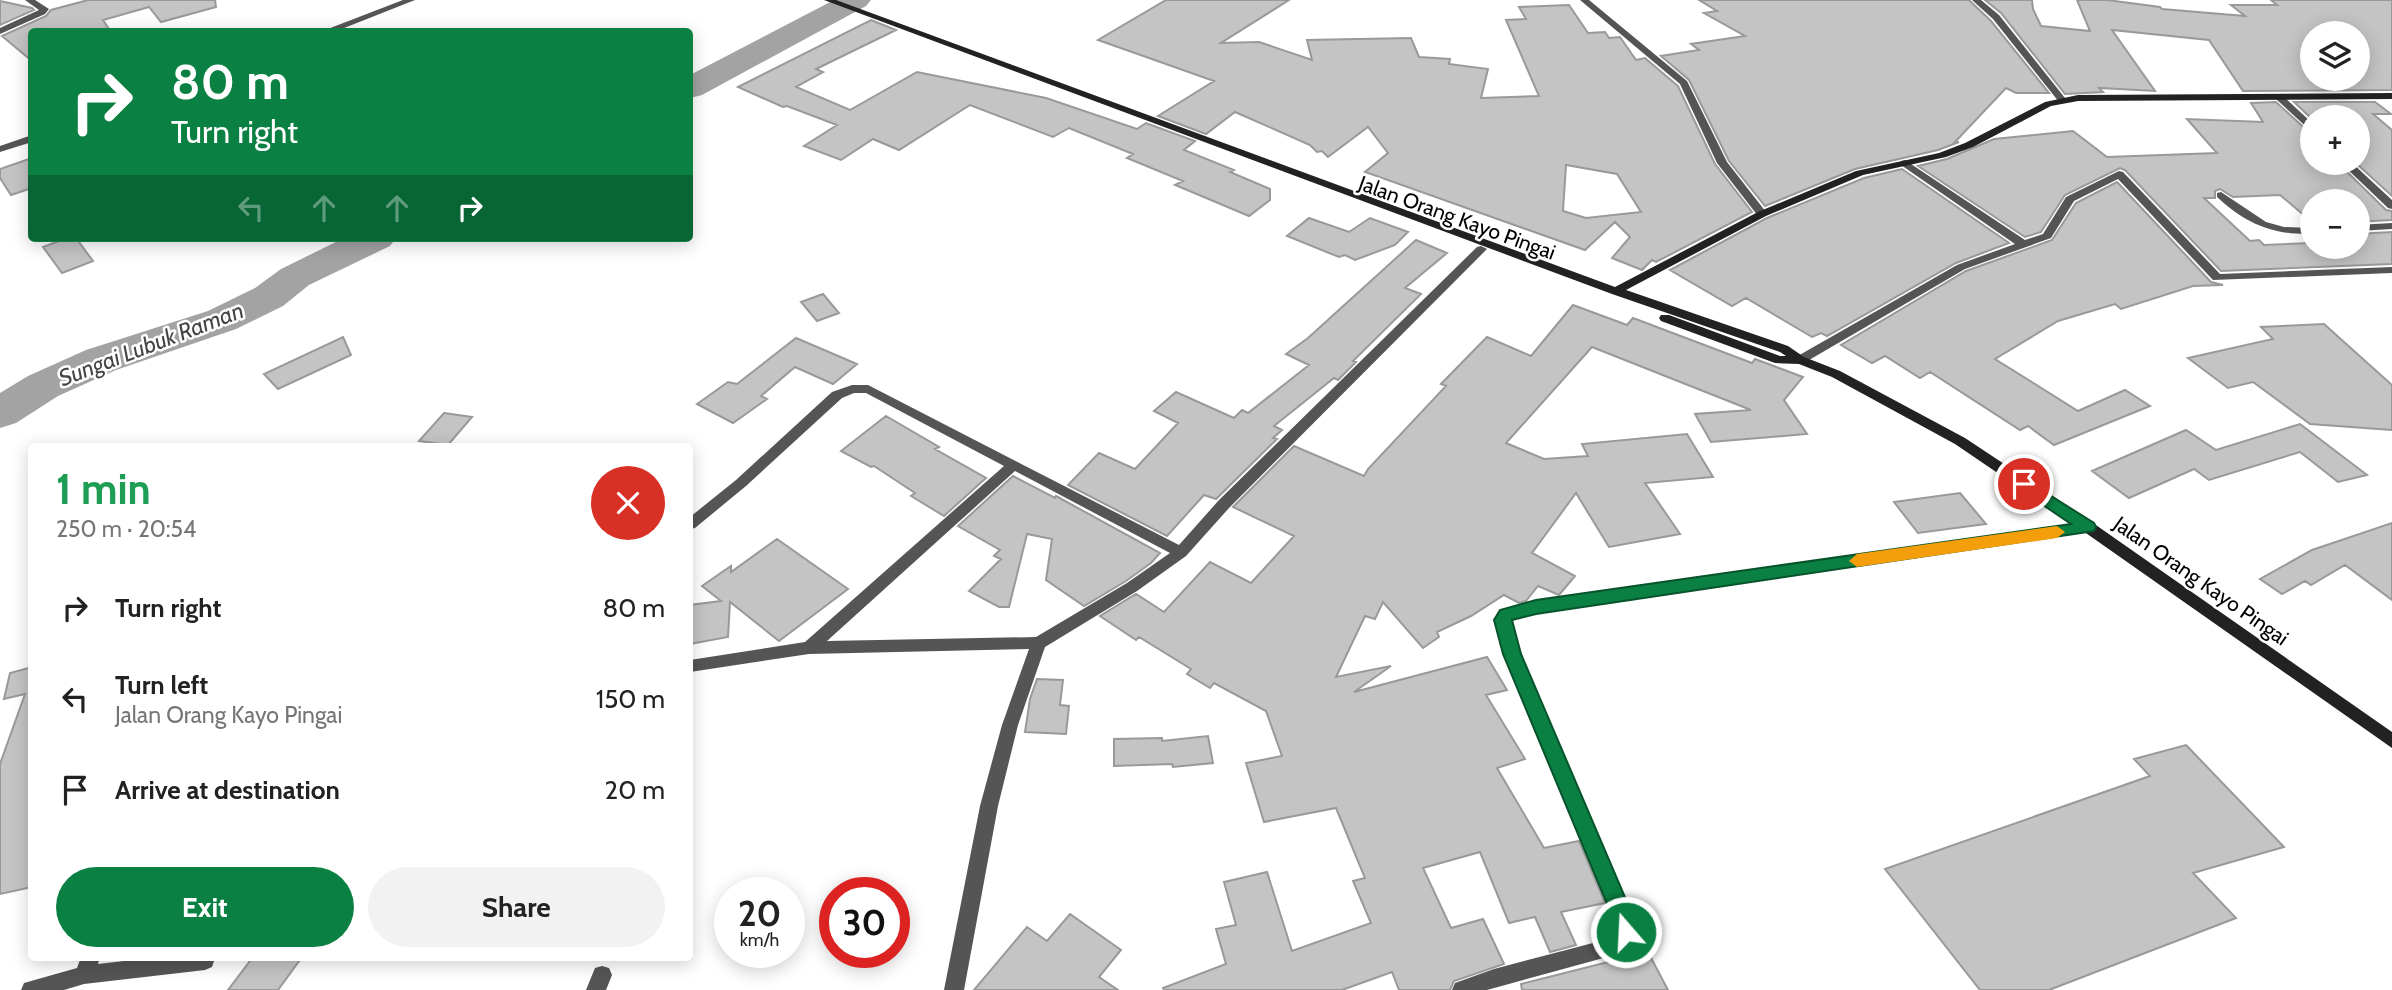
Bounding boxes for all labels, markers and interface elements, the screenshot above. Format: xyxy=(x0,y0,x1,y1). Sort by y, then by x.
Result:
map controls xyxy=(2300,21,2370,259)
button: layers xyxy=(2300,21,2370,91)
text: 80 m xyxy=(171,52,289,111)
icon: right xyxy=(56,56,147,147)
button: + xyxy=(2300,105,2370,175)
text: Turn right xyxy=(171,112,298,151)
street label: Jalan Orang Kayo Pingai xyxy=(1354,170,1559,265)
icon: left xyxy=(232,189,270,227)
icon: ahead xyxy=(305,189,343,227)
icon: ahead xyxy=(378,189,416,227)
icon: right xyxy=(451,189,489,227)
button: − xyxy=(2300,189,2370,259)
water label: Sungai Lubuk Raman xyxy=(55,296,247,392)
pin xyxy=(1994,454,2054,514)
text: 1 min xyxy=(56,463,151,515)
icon: arrive xyxy=(2005,465,2043,503)
button: close xyxy=(591,466,665,540)
street label: Jalan Orang Kayo Pingai xyxy=(2108,510,2293,650)
text: 250 m · 20:54 xyxy=(56,515,196,543)
icon: right xyxy=(56,589,94,627)
text: Turn right xyxy=(115,592,221,624)
text: 80 m xyxy=(602,592,665,624)
text: Turn left xyxy=(115,669,208,701)
icon: left xyxy=(56,680,94,718)
text: 150 m xyxy=(596,683,665,715)
text: Jalan Orang Kayo Pingai xyxy=(115,701,342,729)
icon: arrive xyxy=(56,771,94,809)
text: Arrive at destination xyxy=(115,774,340,806)
text: 20 m xyxy=(605,774,665,806)
button: Exit xyxy=(56,867,354,947)
button: Share xyxy=(368,867,665,947)
speed limit sign: 30 xyxy=(819,877,910,968)
text: 20 xyxy=(738,892,781,935)
position arrow xyxy=(1589,895,1663,969)
text: km/h xyxy=(740,929,779,951)

